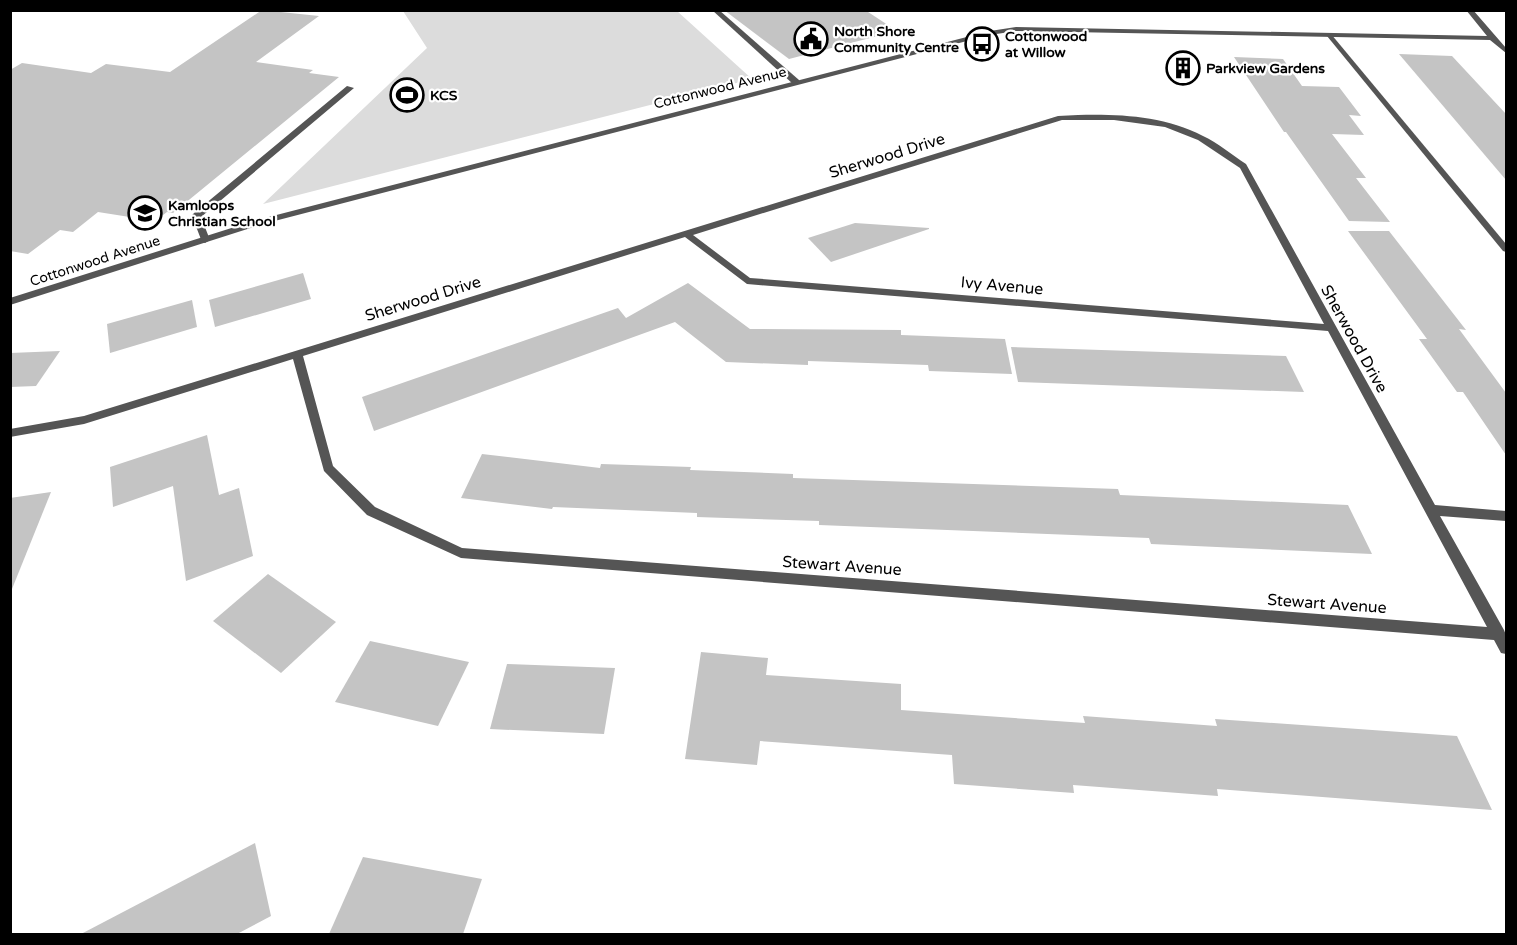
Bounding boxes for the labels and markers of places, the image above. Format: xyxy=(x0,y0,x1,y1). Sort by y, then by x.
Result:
public building icon: North Shore Community Centre xyxy=(793,21,829,57)
place label: North Shore Community Centre xyxy=(834,23,959,56)
bus stop icon: Cottonwood at Willow xyxy=(964,26,1000,62)
place label: Cottonwood at Willow xyxy=(1005,28,1087,61)
building icon: Parkview Gardens xyxy=(1165,50,1201,86)
place label: Parkview Gardens xyxy=(1206,60,1325,77)
sports icon: KCS xyxy=(389,77,425,113)
place label: KCS xyxy=(430,87,458,104)
school or university icon: Kamloops Christian School xyxy=(127,195,163,231)
place label: Kamloops Christian School xyxy=(168,197,276,230)

